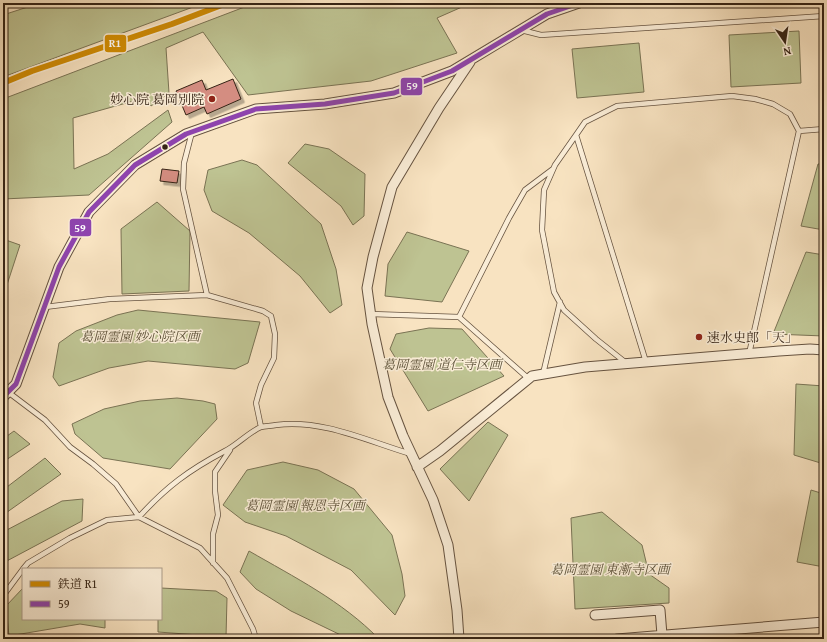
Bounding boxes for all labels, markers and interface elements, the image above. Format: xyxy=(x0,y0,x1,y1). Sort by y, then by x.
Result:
north arrow xyxy=(765,22,805,62)
line badge: R1 xyxy=(104,34,127,53)
text: R1 xyxy=(109,35,122,51)
text: N xyxy=(781,43,793,61)
line badge: 59 xyxy=(400,77,423,96)
text: 59 xyxy=(406,78,418,94)
place label: 妙心院 葛岡別院 xyxy=(110,90,204,109)
marker: 妙心院 葛岡別院 xyxy=(207,94,217,104)
unlabelled marker xyxy=(160,142,170,152)
line badge: 59 xyxy=(69,218,92,237)
text: 59 xyxy=(74,220,86,236)
park label: 葛岡霊園 妙心院区画 xyxy=(80,327,202,346)
place label: 速水史郎「天」 xyxy=(707,328,798,347)
marker: 速水史郎「天」 xyxy=(694,332,704,342)
park label: 葛岡霊園 道仁寺区画 xyxy=(382,355,504,374)
park label: 葛岡霊園 報恩寺区画 xyxy=(245,496,367,515)
park label: 葛岡霊園 東漸寺区画 xyxy=(550,560,672,579)
legend xyxy=(22,568,162,620)
text: 鉄道 R1 xyxy=(57,575,98,592)
text: 59 xyxy=(58,595,70,612)

